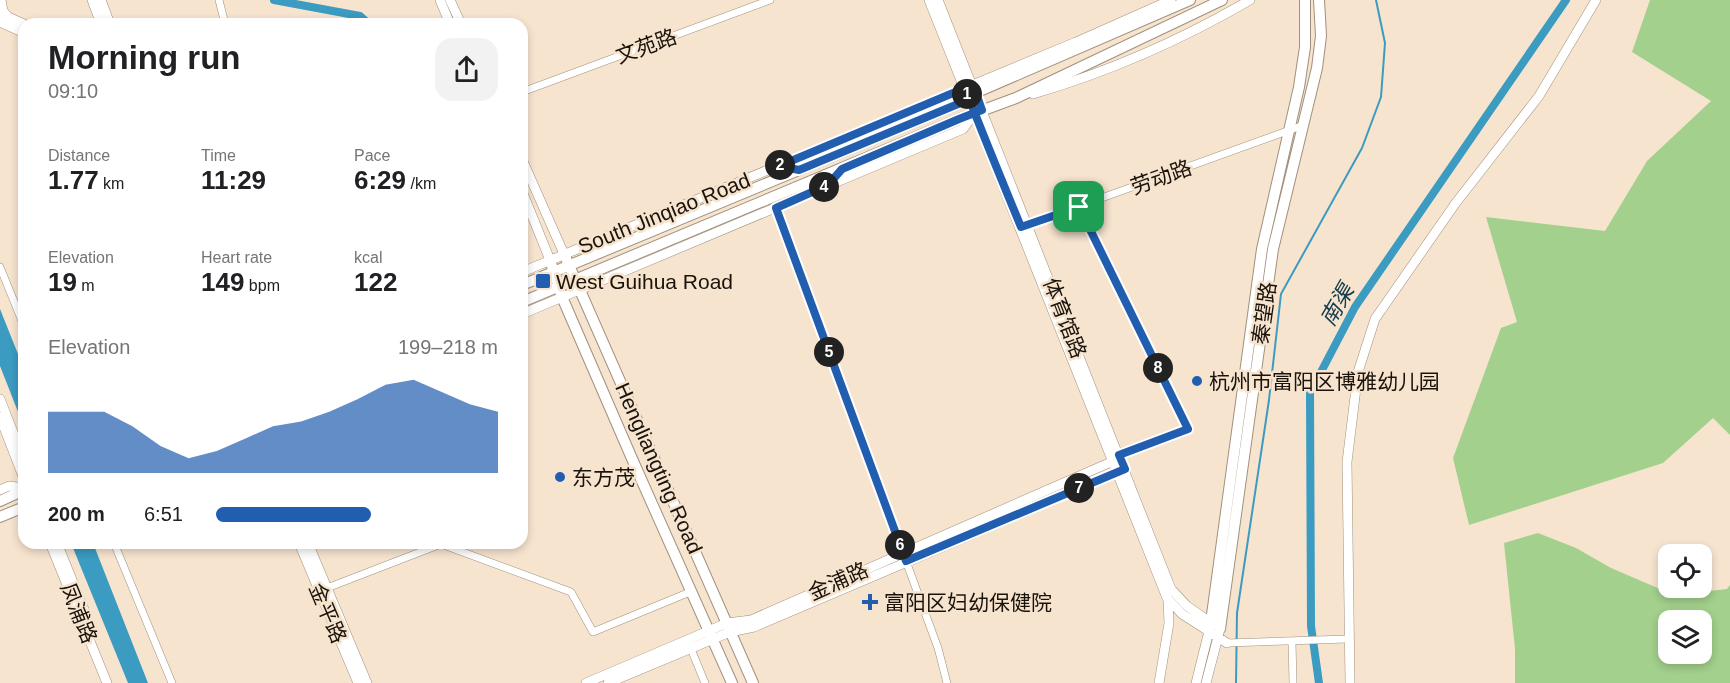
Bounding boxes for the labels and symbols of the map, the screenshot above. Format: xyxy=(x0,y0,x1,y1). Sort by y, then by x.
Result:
street label: 文苑路 xyxy=(612,24,680,68)
pin: 1 xyxy=(952,79,982,109)
pin: 2 xyxy=(765,150,795,180)
street label: 劳动路 xyxy=(1127,155,1195,199)
street label: South Jinqiao Road xyxy=(575,168,753,258)
pin: 4 xyxy=(809,172,839,202)
pin xyxy=(1053,181,1104,232)
place label: West Guihua Road xyxy=(556,270,733,293)
marker: West Guihua Road xyxy=(534,272,552,290)
street label: 体育馆路 xyxy=(1039,275,1091,361)
water label: 南渠 xyxy=(1315,277,1360,330)
street label: 秦望路 xyxy=(1248,280,1280,346)
pin: 5 xyxy=(814,337,844,367)
pin: 8 xyxy=(1143,353,1173,383)
place label: 杭州市富阳区博雅幼儿园 xyxy=(1209,370,1440,393)
marker: 杭州市富阳区博雅幼儿园 xyxy=(1190,374,1204,388)
street label: Hengliangting Road xyxy=(611,379,707,557)
place label: 东方茂 xyxy=(572,466,635,489)
marker: 东方茂 xyxy=(553,470,567,484)
pin: 7 xyxy=(1064,473,1094,503)
pin: 6 xyxy=(885,530,915,560)
street label: 金浦路 xyxy=(805,558,871,604)
street label: 凤浦路 xyxy=(57,579,101,647)
street label: 金平路 xyxy=(305,580,351,646)
place label: 富阳区妇幼保健院 xyxy=(884,591,1052,614)
marker: 富阳区妇幼保健院 xyxy=(861,593,879,611)

